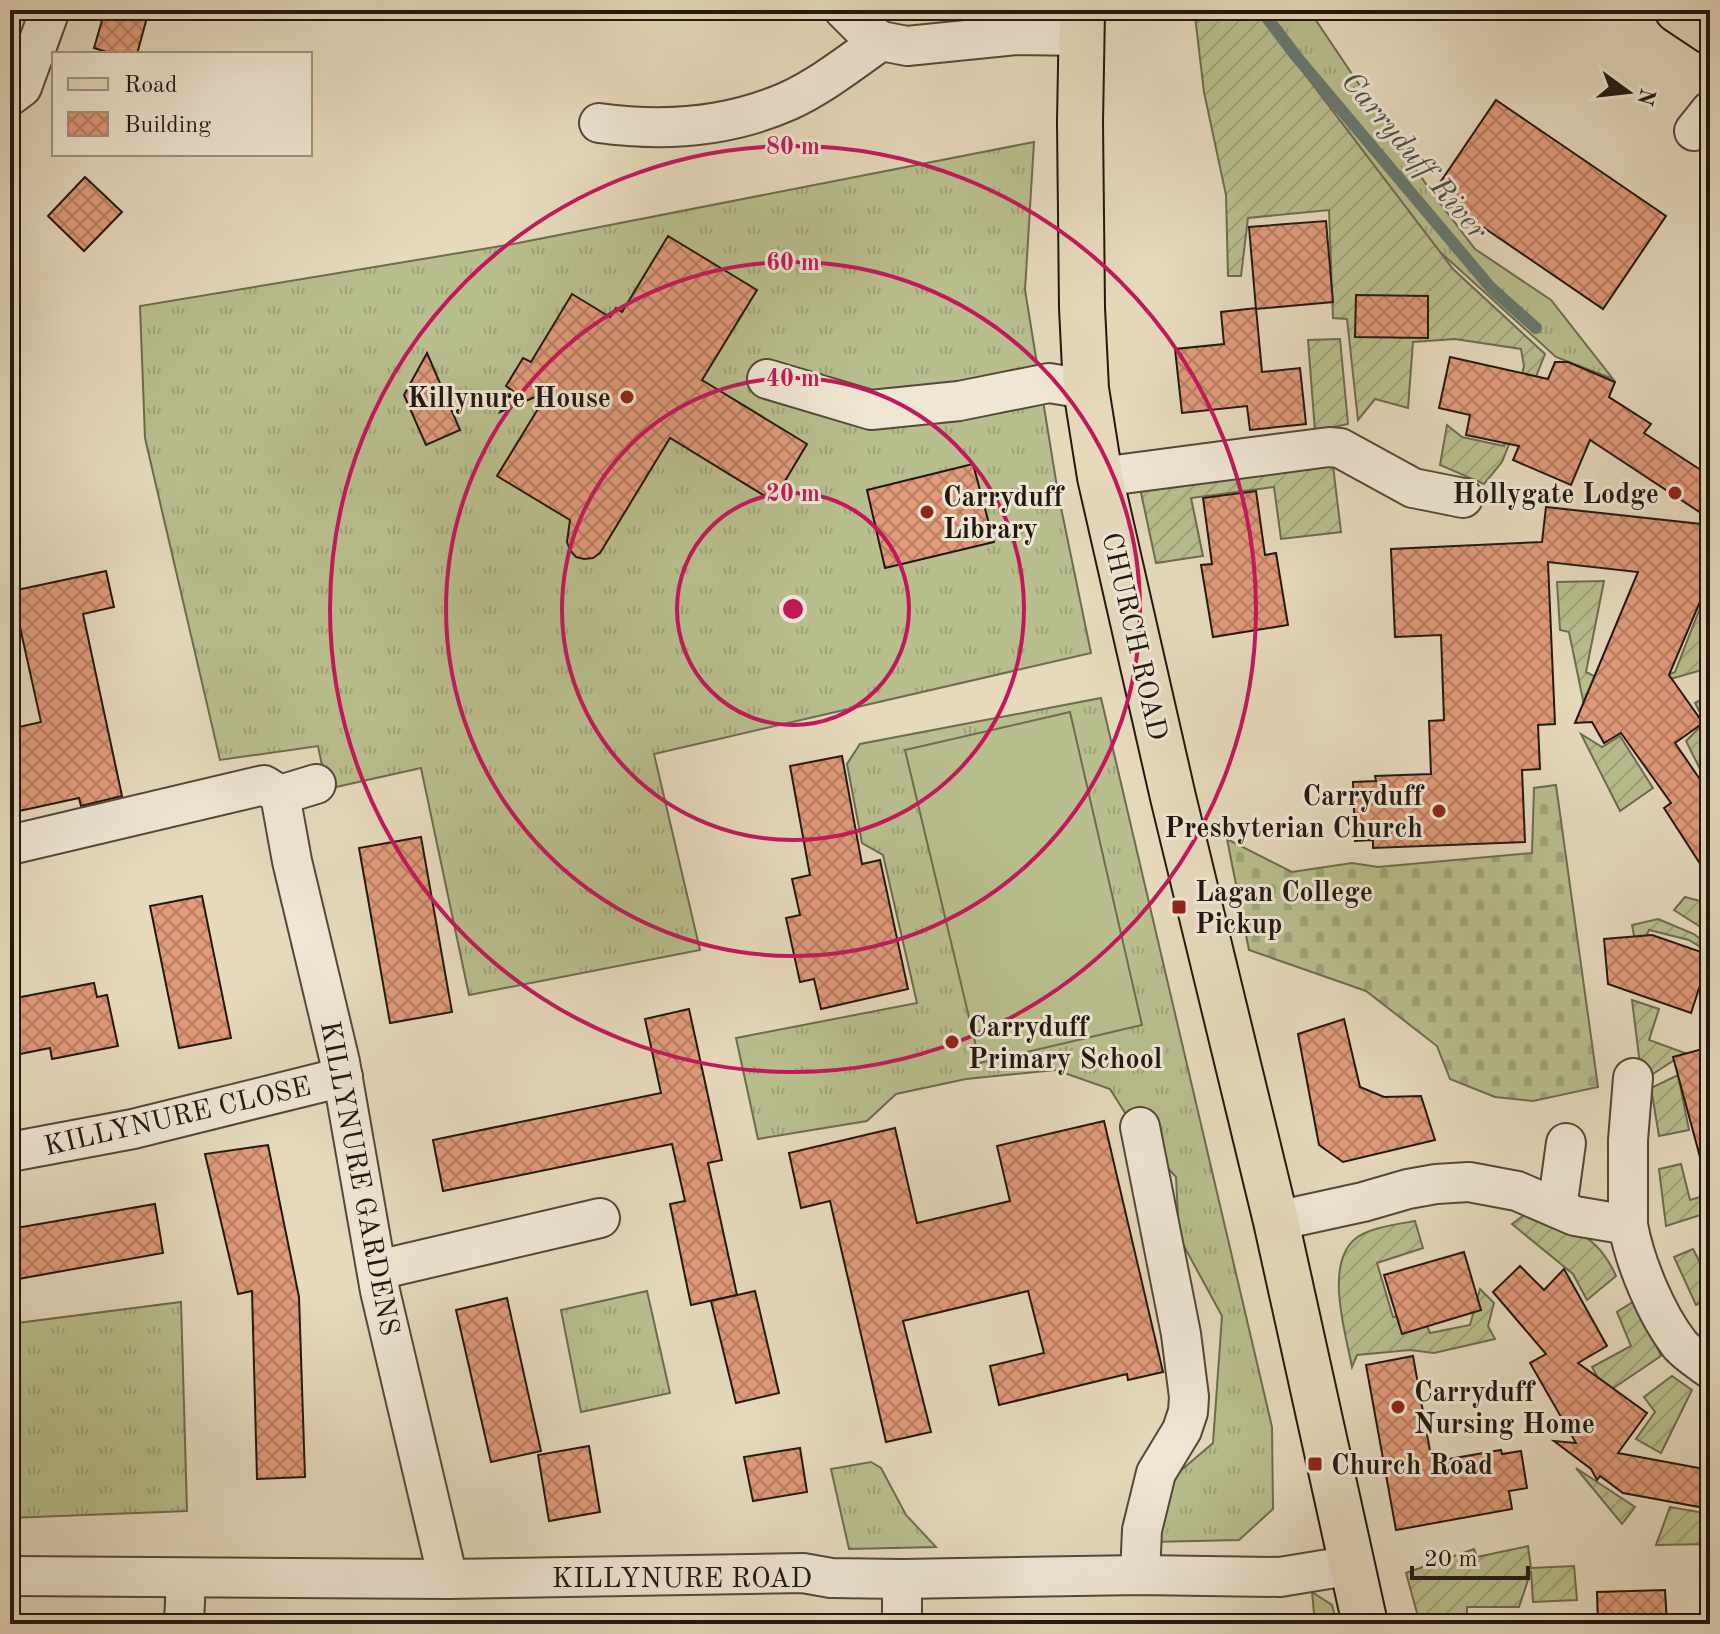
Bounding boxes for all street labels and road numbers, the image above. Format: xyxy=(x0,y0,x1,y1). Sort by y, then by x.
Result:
street label: CHURCH ROAD xyxy=(1096,530,1171,743)
street label: KILLYNURE GARDENS xyxy=(314,1019,402,1338)
street label: KILLYNURE CLOSE xyxy=(42,1074,314,1162)
street label: KILLYNURE ROAD xyxy=(552,1566,812,1594)

